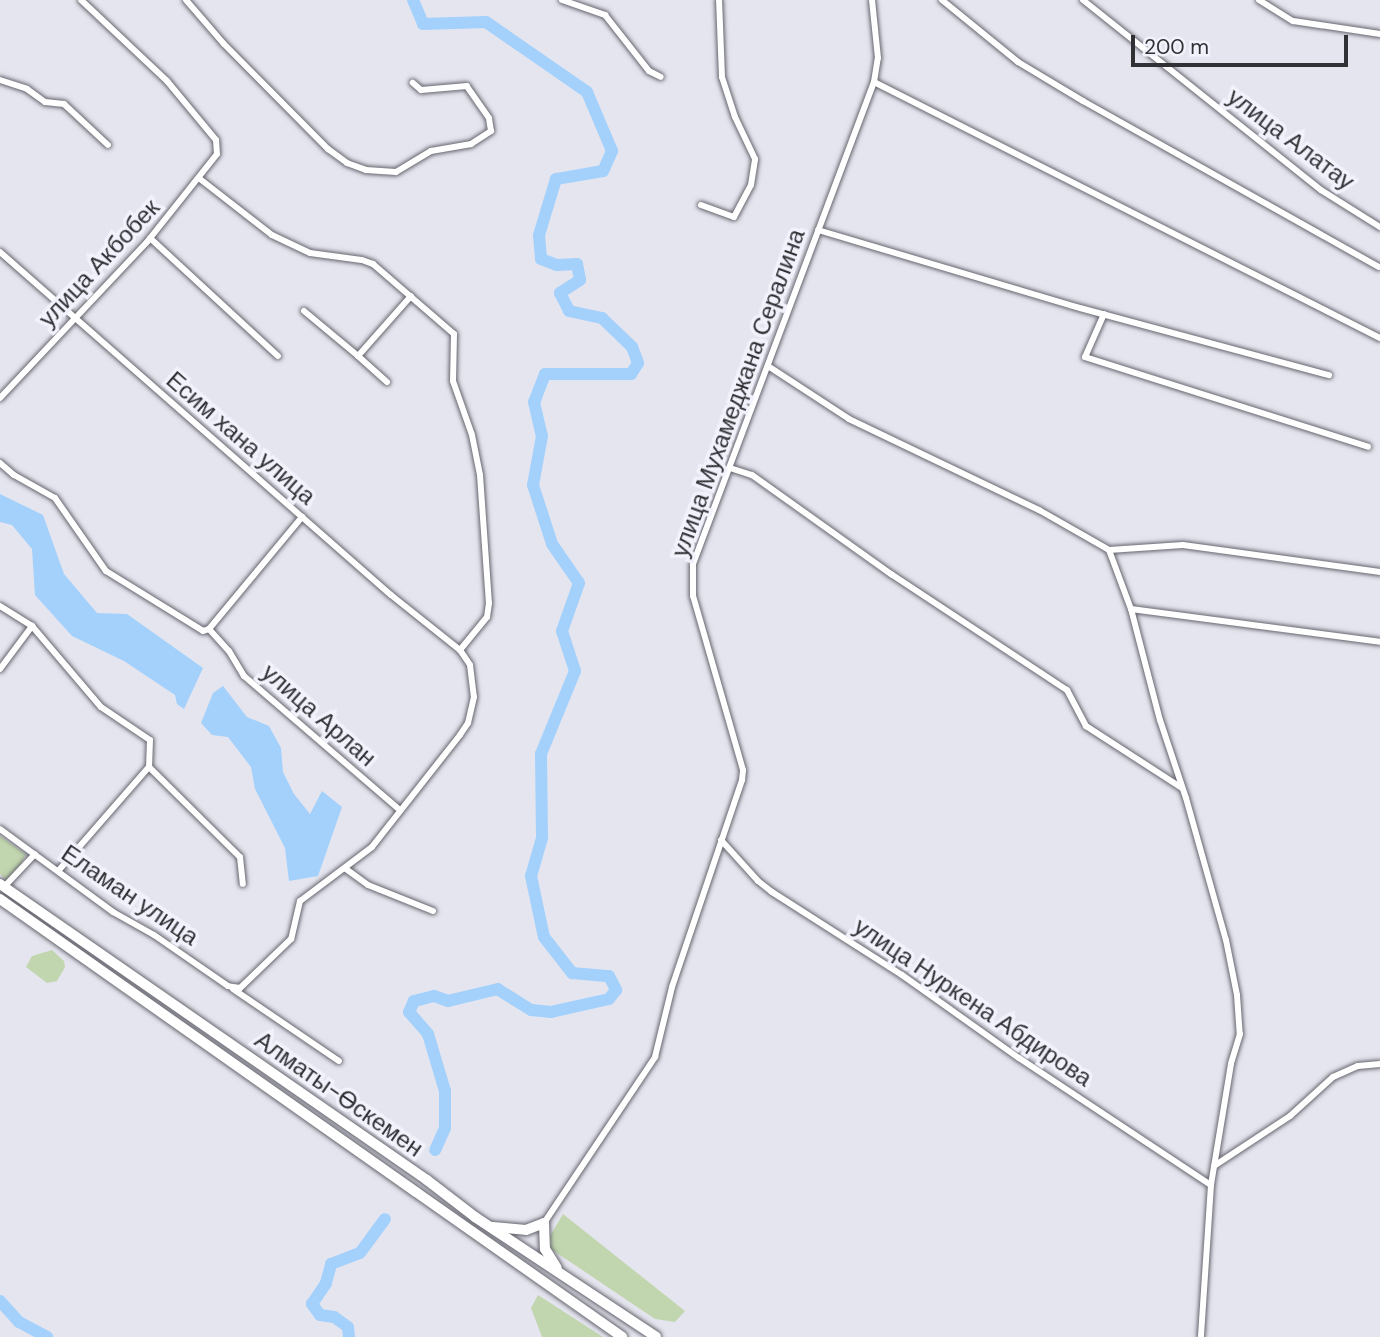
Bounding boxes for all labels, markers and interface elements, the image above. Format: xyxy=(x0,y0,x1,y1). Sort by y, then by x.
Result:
scale bar xyxy=(1135,21,1352,65)
text: 200 m xyxy=(1144,33,1209,61)
street label: улица Алатау xyxy=(1222,82,1360,196)
street label: улица Акбобек xyxy=(33,193,165,333)
street label: улица Мухамеджана Сералина xyxy=(665,225,811,561)
street label: Есим хана улица xyxy=(161,365,321,511)
street label: улица Арлан xyxy=(256,658,382,772)
street label: Еламан улица xyxy=(56,839,204,951)
street label: улица Нуркена Абдирова xyxy=(849,912,1097,1092)
street label: Алматы-Өскемен xyxy=(249,1025,429,1163)

